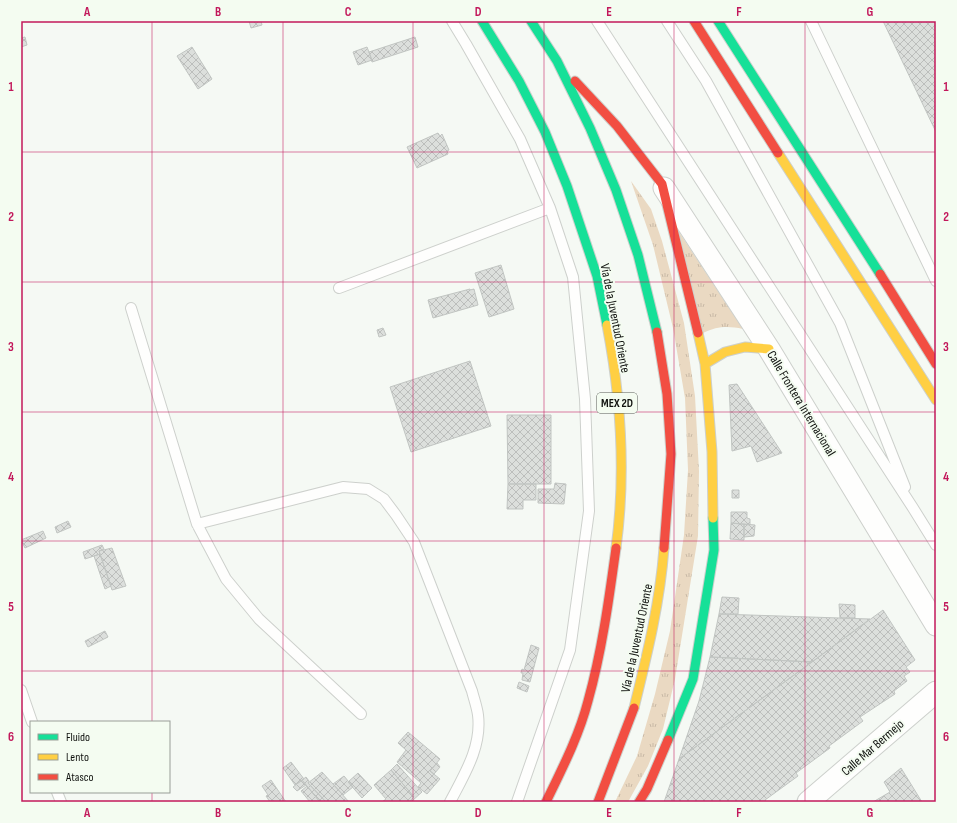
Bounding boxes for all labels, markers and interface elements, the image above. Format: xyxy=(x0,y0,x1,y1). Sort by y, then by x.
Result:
text: A xyxy=(83,4,91,20)
text: B xyxy=(215,4,221,20)
text: C xyxy=(345,4,352,20)
text: D xyxy=(475,4,482,20)
text: E xyxy=(606,4,612,20)
text: F xyxy=(736,4,742,20)
text: G xyxy=(867,4,874,20)
text: 1 xyxy=(8,79,14,95)
text: 1 xyxy=(943,79,949,95)
text: 2 xyxy=(8,209,14,225)
text: 2 xyxy=(943,209,949,225)
street label: Vía de la Juventud Oriente xyxy=(597,262,633,374)
text: 3 xyxy=(8,339,14,355)
text: 3 xyxy=(943,339,949,355)
street label: Calle Frontera Internacional xyxy=(763,348,839,459)
road number: MEX 2D xyxy=(597,393,637,413)
text: 4 xyxy=(8,469,14,485)
text: 4 xyxy=(943,469,949,485)
street label: Vía de la Juventud Oriente xyxy=(618,582,656,694)
text: 5 xyxy=(8,599,14,615)
text: 5 xyxy=(943,599,949,615)
street label: Calle Mar Bermejo xyxy=(838,716,907,779)
legend xyxy=(30,721,170,793)
text: 6 xyxy=(8,729,14,745)
text: 6 xyxy=(943,729,949,745)
text: Fluido xyxy=(66,730,90,745)
text: Lento xyxy=(66,750,89,765)
text: Atasco xyxy=(65,770,93,785)
text: A xyxy=(83,805,91,821)
text: B xyxy=(215,805,221,821)
text: C xyxy=(345,805,352,821)
text: D xyxy=(475,805,482,821)
text: E xyxy=(606,805,612,821)
text: F xyxy=(736,805,742,821)
text: G xyxy=(867,805,874,821)

